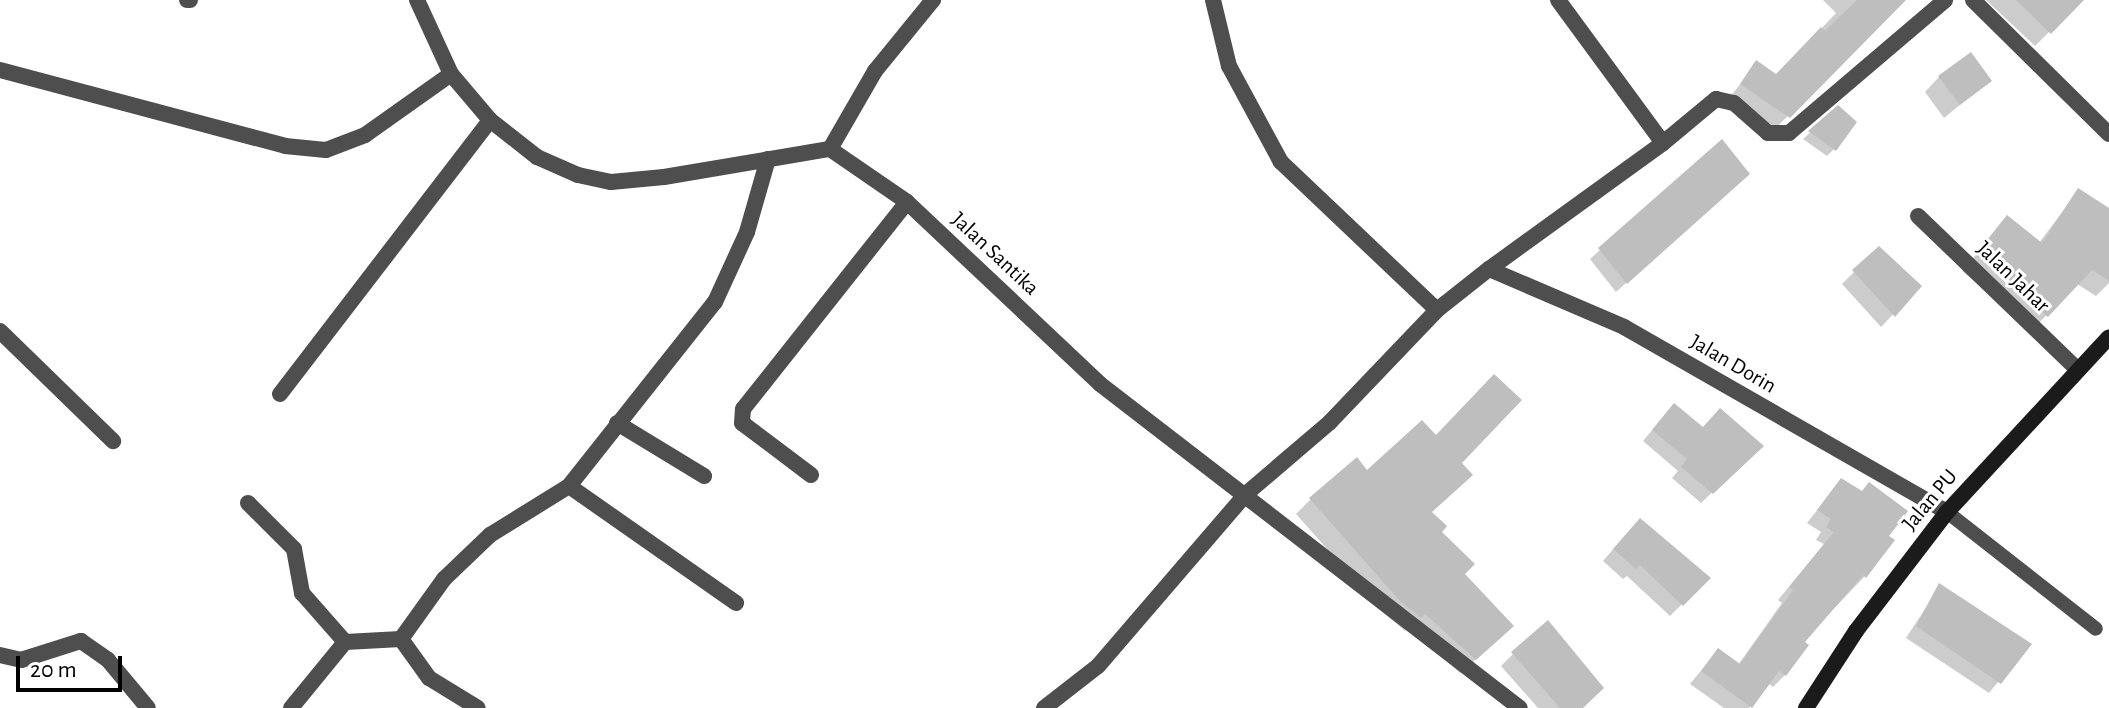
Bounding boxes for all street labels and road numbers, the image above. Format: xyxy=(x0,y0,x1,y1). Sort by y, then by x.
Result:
street label: Jalan Santika xyxy=(946,207,1044,301)
street label: Jalan Jahar xyxy=(1971,236,2055,318)
street label: Jalan Dorin xyxy=(1685,329,1781,399)
street label: Jalan PU xyxy=(1897,464,1963,536)

